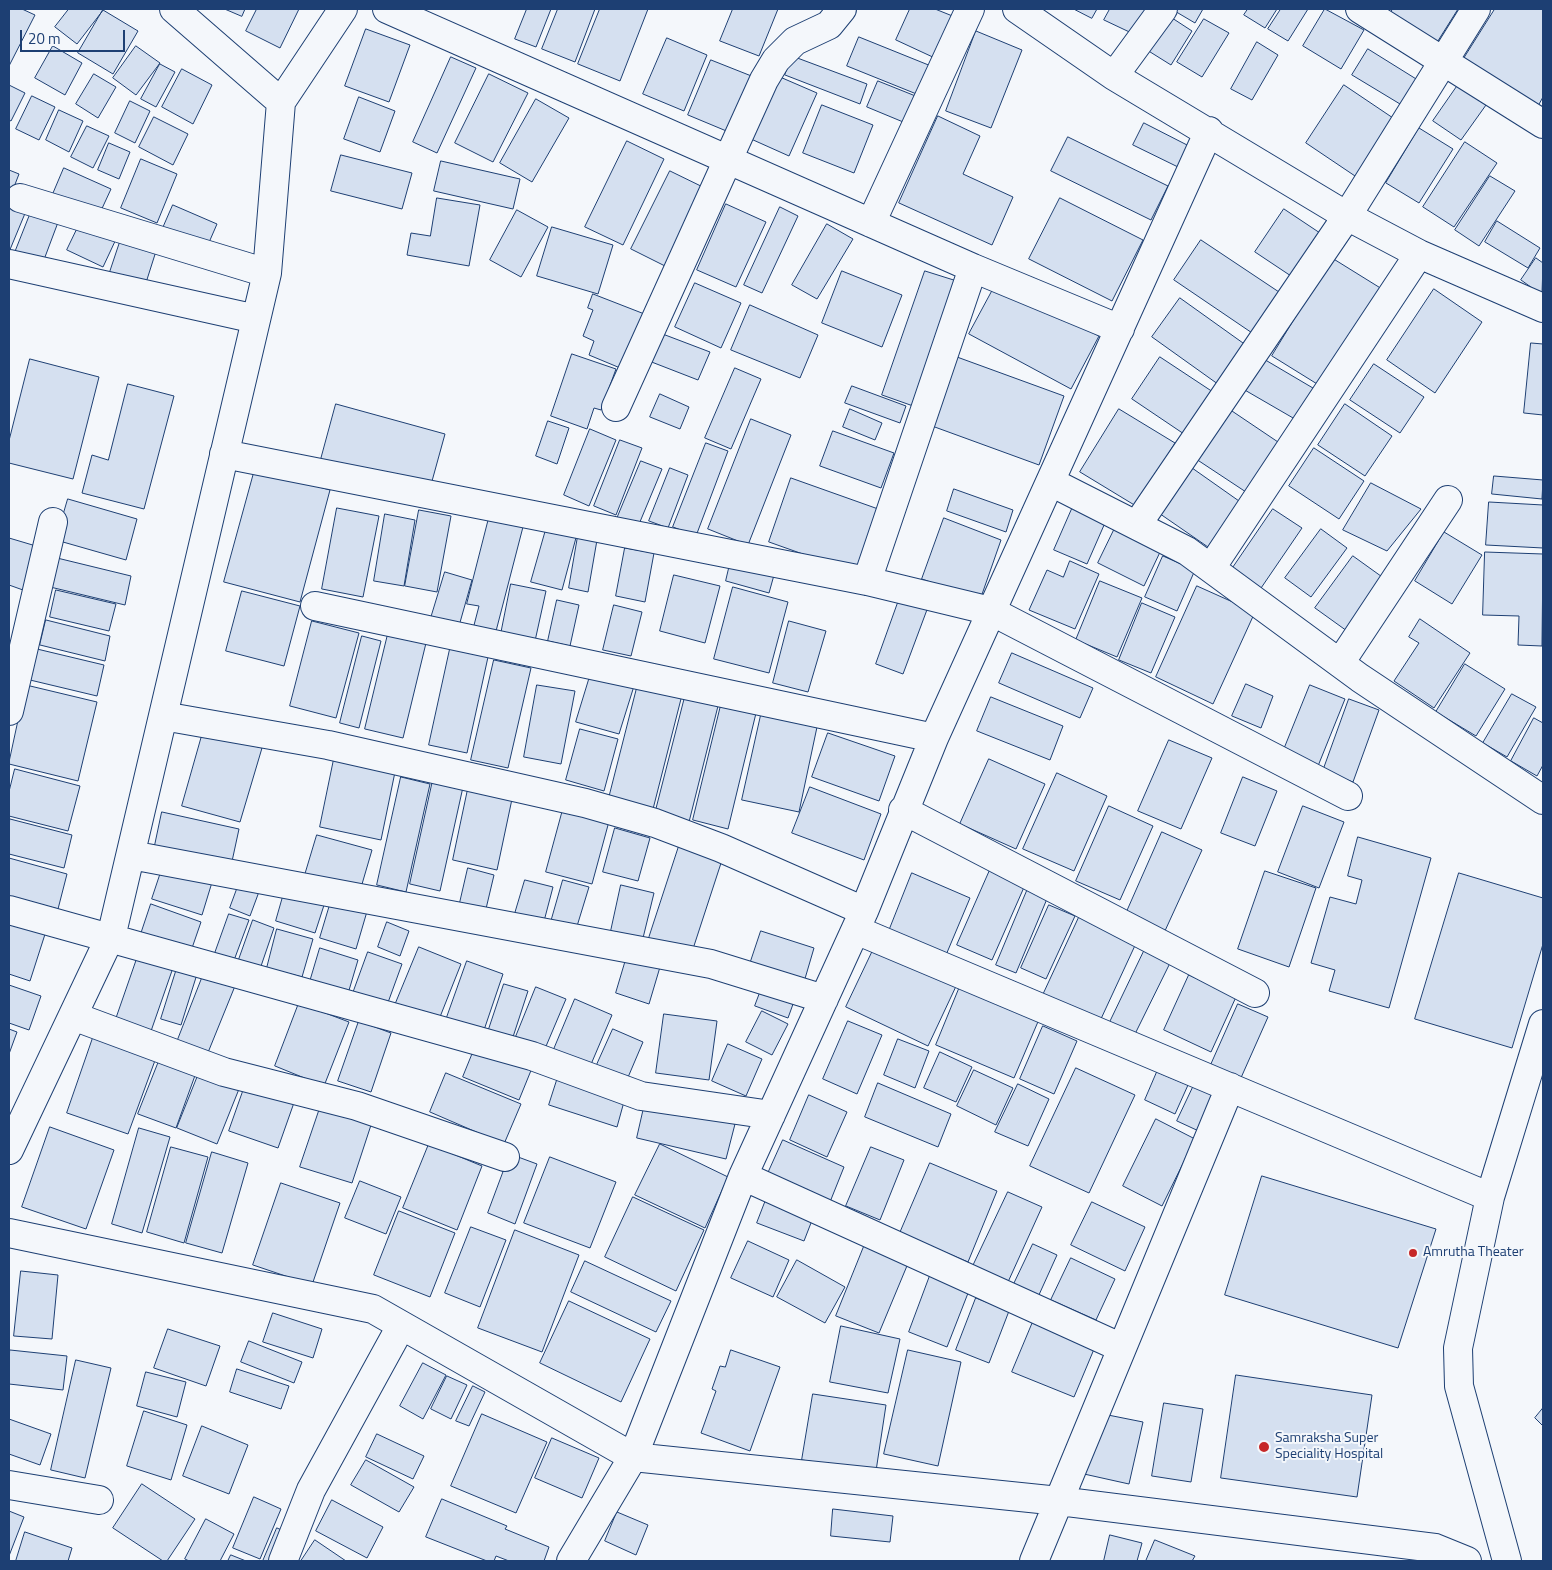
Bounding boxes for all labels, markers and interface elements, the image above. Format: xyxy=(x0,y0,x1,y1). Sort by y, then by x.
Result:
scale bar xyxy=(22,20,128,52)
text: 20 m xyxy=(28,27,61,50)
place label: Amrutha Theater xyxy=(1423,1245,1524,1261)
marker: Amrutha Theater xyxy=(1407,1247,1419,1259)
place label: Samraksha Super Speciality Hospital xyxy=(1275,1431,1383,1464)
marker: Samraksha Super Speciality Hospital xyxy=(1257,1440,1271,1454)

